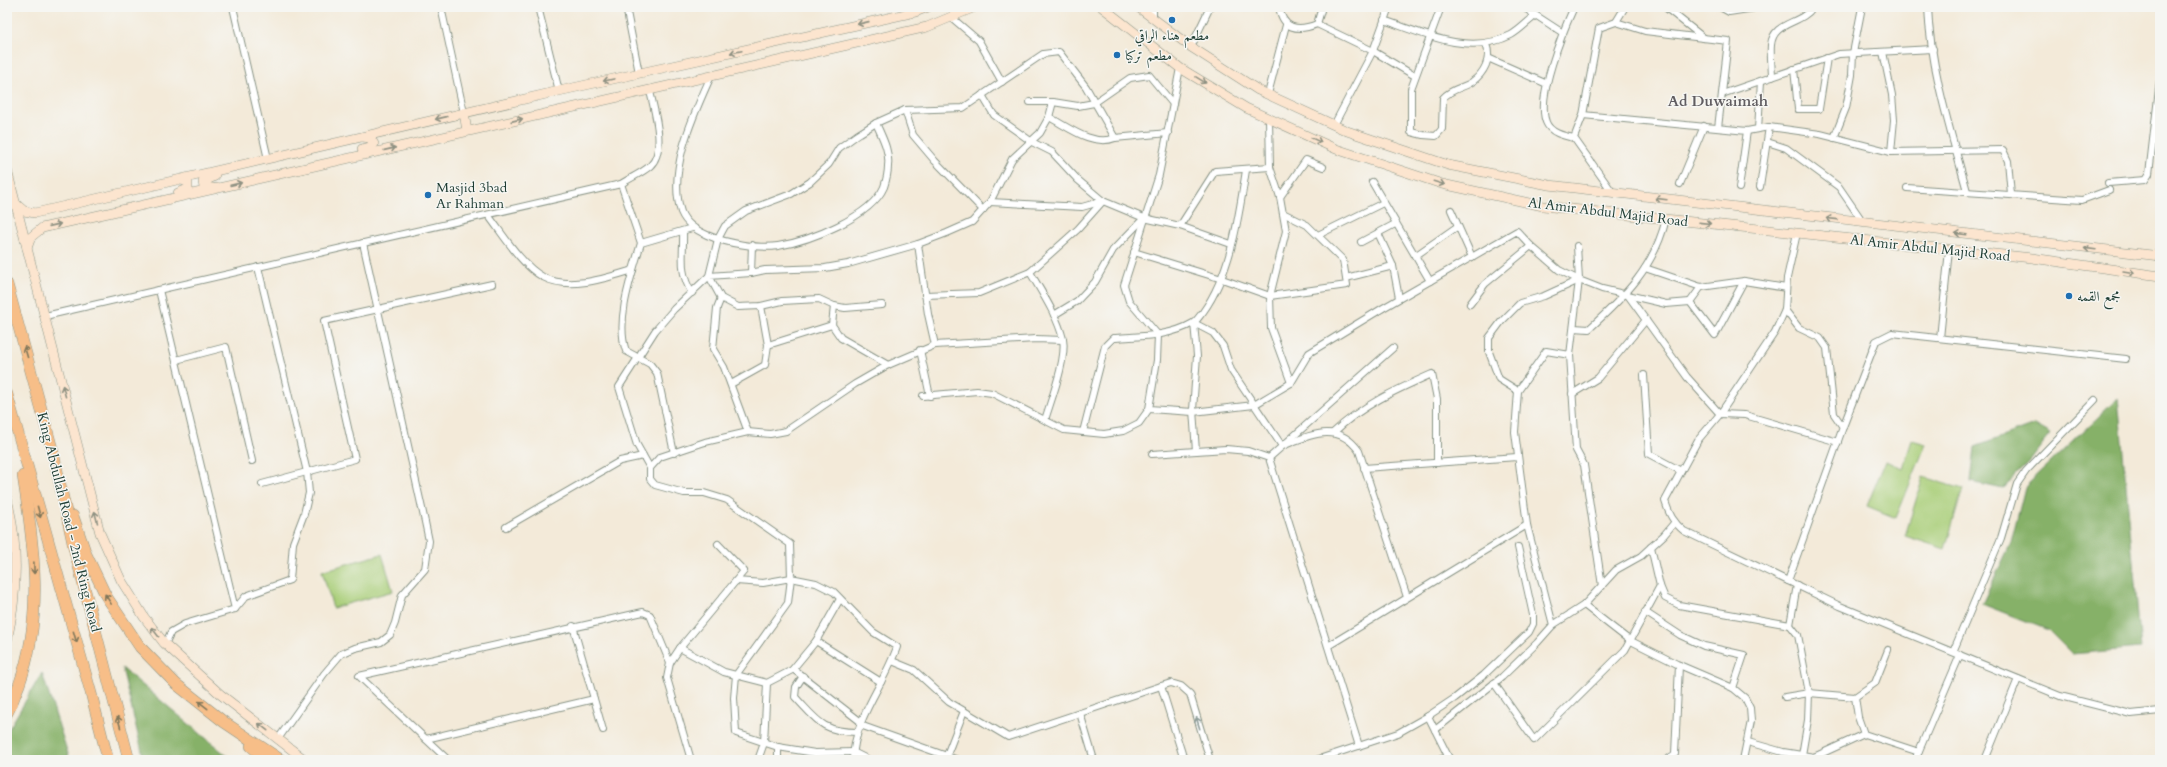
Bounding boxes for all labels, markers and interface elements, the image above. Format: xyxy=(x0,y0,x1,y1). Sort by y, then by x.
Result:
marker: مطعم هناء الراقي xyxy=(1167,15,1177,25)
one-way arrow xyxy=(857,20,870,28)
place label: مطعم هناء الراقي xyxy=(1135,26,1209,49)
place label: مطعم تركيا xyxy=(1125,46,1172,69)
one-way arrow xyxy=(730,49,743,57)
marker: مطعم تركيا xyxy=(1112,50,1122,60)
one-way arrow xyxy=(603,76,616,84)
one-way arrow xyxy=(1195,77,1207,85)
district label: Ad Duwaimah xyxy=(1668,91,1769,111)
one-way arrow xyxy=(435,115,448,123)
one-way arrow xyxy=(510,116,523,124)
one-way arrow xyxy=(1309,137,1321,144)
one-way arrow xyxy=(383,144,396,152)
place label: Masjid 3bad Ar Rahman xyxy=(436,178,508,213)
one-way arrow xyxy=(229,179,242,187)
one-way arrow xyxy=(1432,180,1445,187)
marker: Masjid 3bad Ar Rahman xyxy=(423,190,433,200)
street label: Al Amir Abdul Majid Road xyxy=(1527,193,1690,231)
one-way arrow xyxy=(1655,195,1668,203)
one-way arrow xyxy=(1826,215,1839,223)
one-way arrow xyxy=(1698,220,1711,227)
one-way arrow xyxy=(48,221,61,229)
street label: Al Amir Abdul Majid Road xyxy=(1849,230,2012,266)
one-way arrow xyxy=(1955,230,1968,238)
one-way arrow xyxy=(2084,245,2097,253)
one-way arrow xyxy=(2122,268,2135,276)
place label: مجمع القمه xyxy=(2077,287,2120,310)
marker: مجمع القمه xyxy=(2064,291,2074,301)
one-way arrow xyxy=(22,346,29,359)
one-way arrow xyxy=(60,385,67,398)
street label: King Abdullah Road - 2nd Ring Road xyxy=(32,410,106,634)
one-way arrow xyxy=(36,506,43,519)
one-way arrow xyxy=(92,511,99,524)
one-way arrow xyxy=(30,561,38,574)
one-way arrow xyxy=(104,594,112,605)
one-way arrow xyxy=(151,627,160,638)
one-way arrow xyxy=(72,631,79,644)
one-way arrow xyxy=(198,701,209,710)
one-way arrow xyxy=(115,716,123,729)
one-way arrow xyxy=(1194,716,1201,729)
one-way arrow xyxy=(257,723,268,732)

